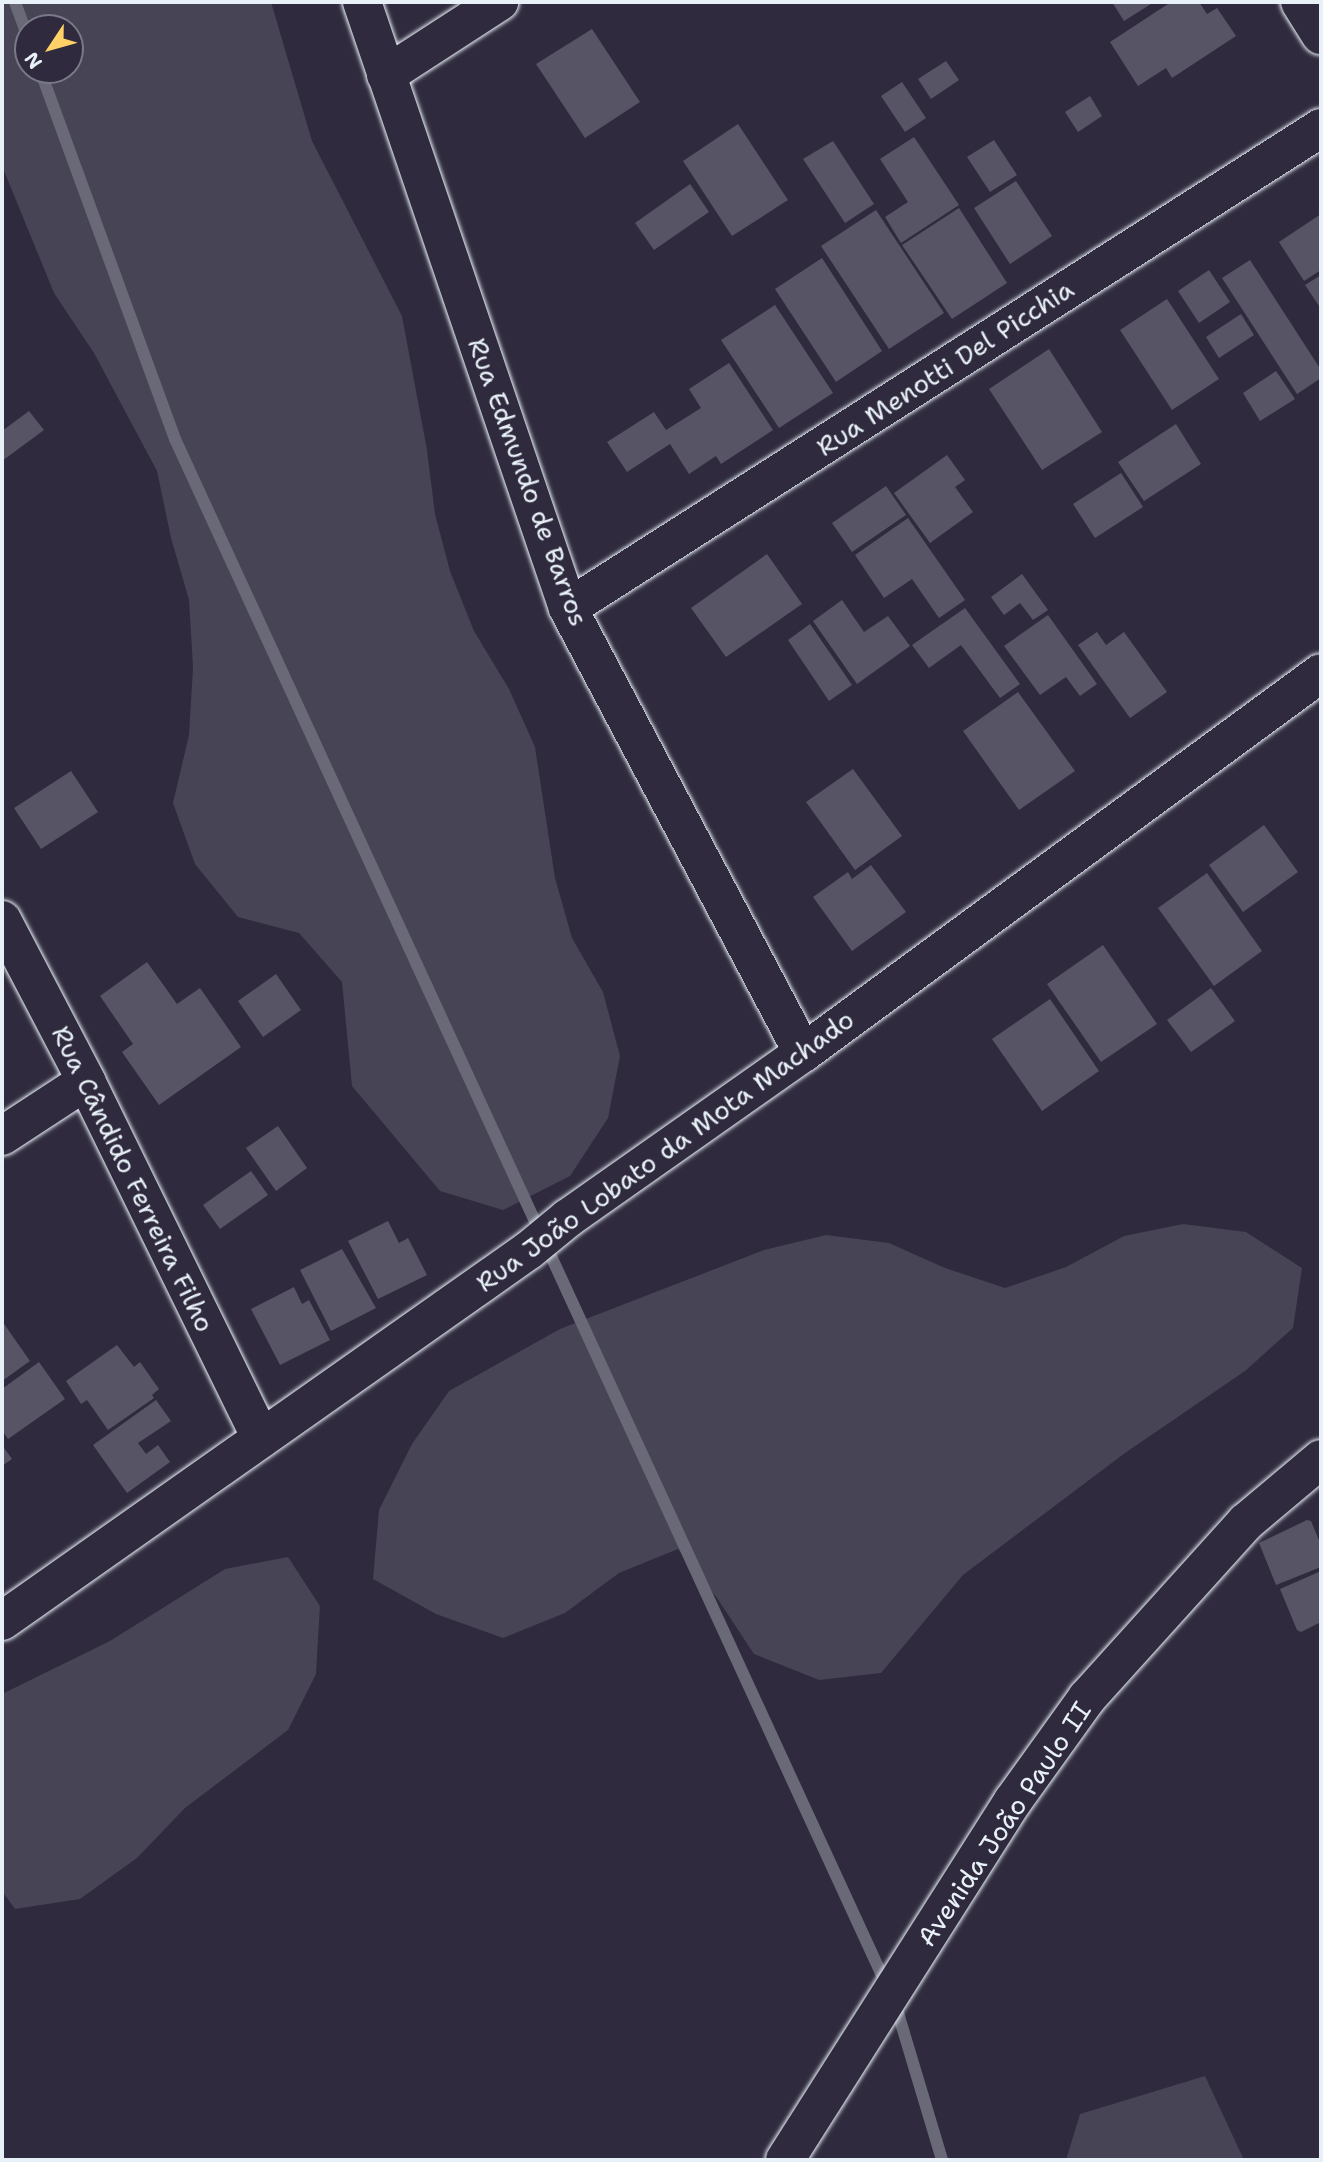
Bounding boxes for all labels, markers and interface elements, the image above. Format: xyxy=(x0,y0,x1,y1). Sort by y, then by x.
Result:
north arrow xyxy=(14,14,84,84)
text: N xyxy=(19,47,48,74)
street label: Rua Menotti Del Picchia xyxy=(811,273,1079,463)
street label: Rua Edmundo de Barros xyxy=(461,334,595,630)
street label: Rua João Lobato da Mota Machado xyxy=(470,1003,860,1299)
street label: Rua Cândido Ferreira Filho xyxy=(45,1021,221,1337)
street label: Avenida João Paulo II xyxy=(911,1696,1097,1952)

